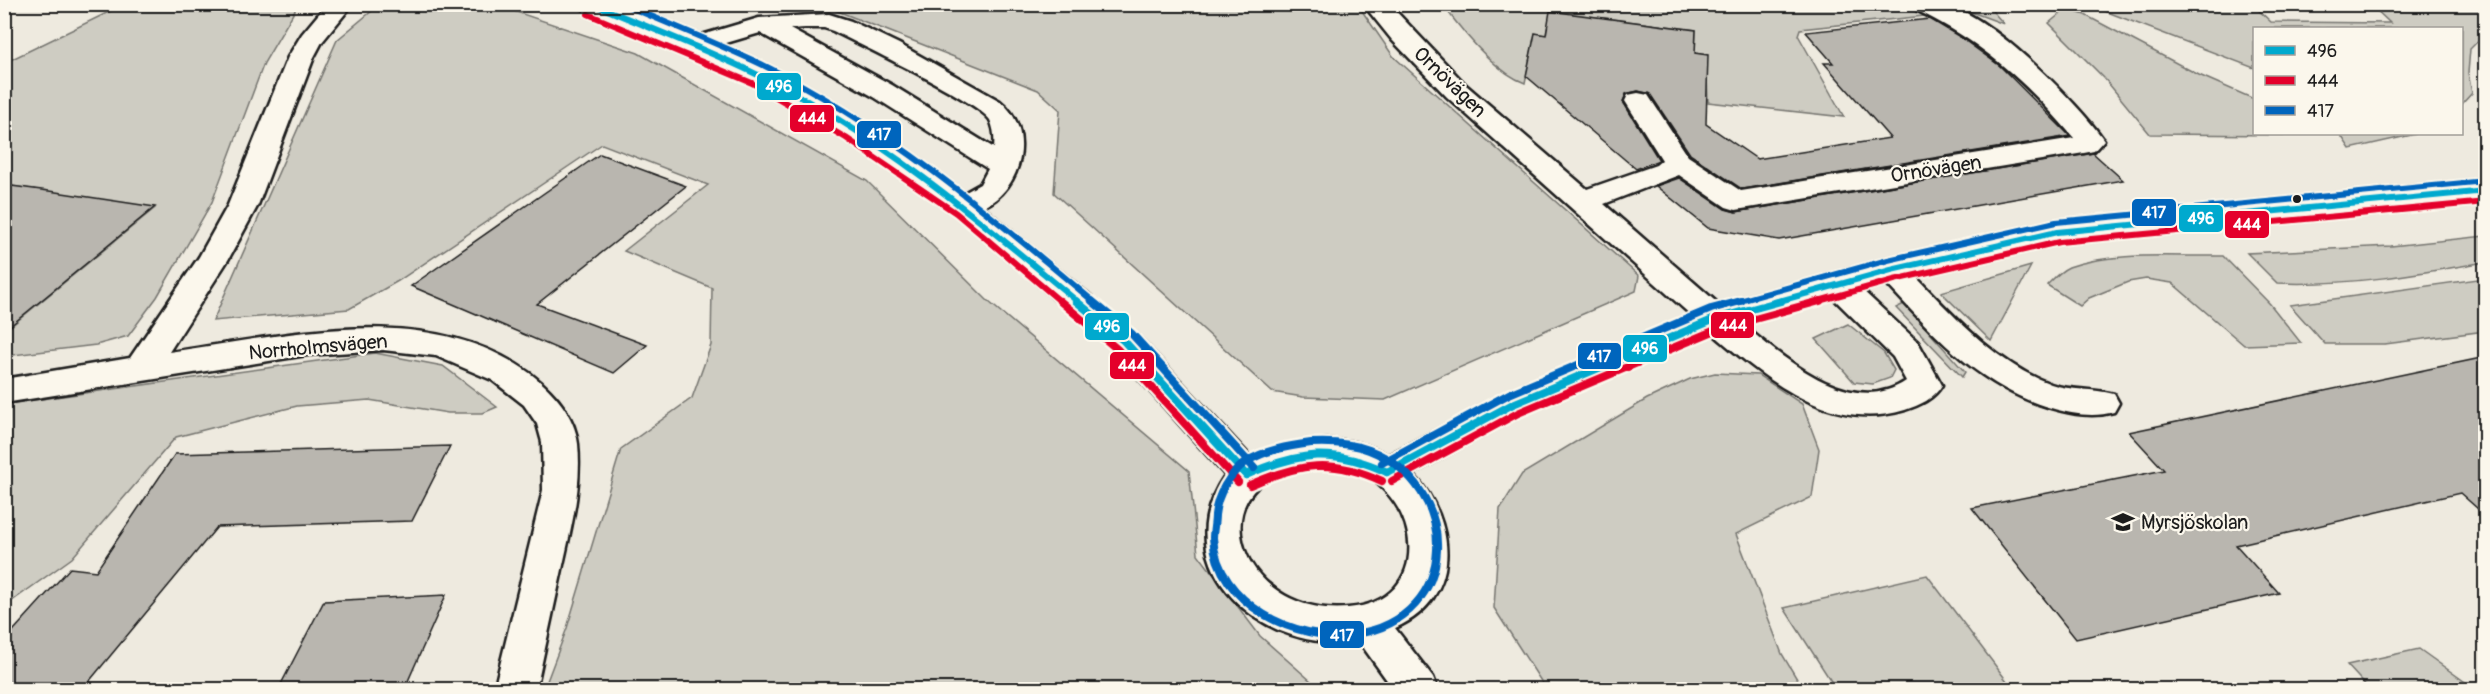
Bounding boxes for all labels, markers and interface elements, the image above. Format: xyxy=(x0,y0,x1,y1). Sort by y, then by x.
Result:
legend xyxy=(2253,27,2463,135)
text: 496 xyxy=(2307,40,2337,63)
street label: Ornövägen xyxy=(1408,41,1492,123)
text: 444 xyxy=(2307,70,2339,93)
line badge: 496 xyxy=(756,72,802,101)
text: 496 xyxy=(766,77,792,97)
text: 417 xyxy=(2307,100,2334,123)
line badge: 444 xyxy=(789,104,835,133)
text: 444 xyxy=(798,109,827,129)
line badge: 417 xyxy=(856,120,902,149)
text: 417 xyxy=(867,125,892,145)
street label: Ornövägen xyxy=(1889,149,1983,189)
unlabelled marker xyxy=(2291,193,2303,205)
line badge: 417 xyxy=(2131,198,2177,227)
text: 417 xyxy=(2142,203,2167,223)
line badge: 496 xyxy=(2178,204,2224,233)
text: 496 xyxy=(2188,209,2214,229)
line badge: 444 xyxy=(2224,210,2270,239)
text: 444 xyxy=(2233,215,2262,235)
line badge: 444 xyxy=(1710,311,1755,339)
line badge: 496 xyxy=(1084,312,1130,341)
text: 444 xyxy=(1719,316,1748,336)
text: 496 xyxy=(1094,317,1120,337)
street label: Norrholmsvägen xyxy=(248,328,388,366)
line badge: 496 xyxy=(1622,334,1668,363)
text: 496 xyxy=(1632,339,1658,359)
line badge: 417 xyxy=(1577,342,1622,370)
text: 417 xyxy=(1587,347,1612,367)
line badge: 444 xyxy=(1109,351,1155,380)
text: 444 xyxy=(1118,356,1147,376)
school or university icon: Myrsjöskolan xyxy=(2110,509,2136,535)
place label: Myrsjöskolan xyxy=(2141,510,2248,535)
line badge: 417 xyxy=(1319,620,1365,649)
text: 417 xyxy=(1330,626,1355,646)

